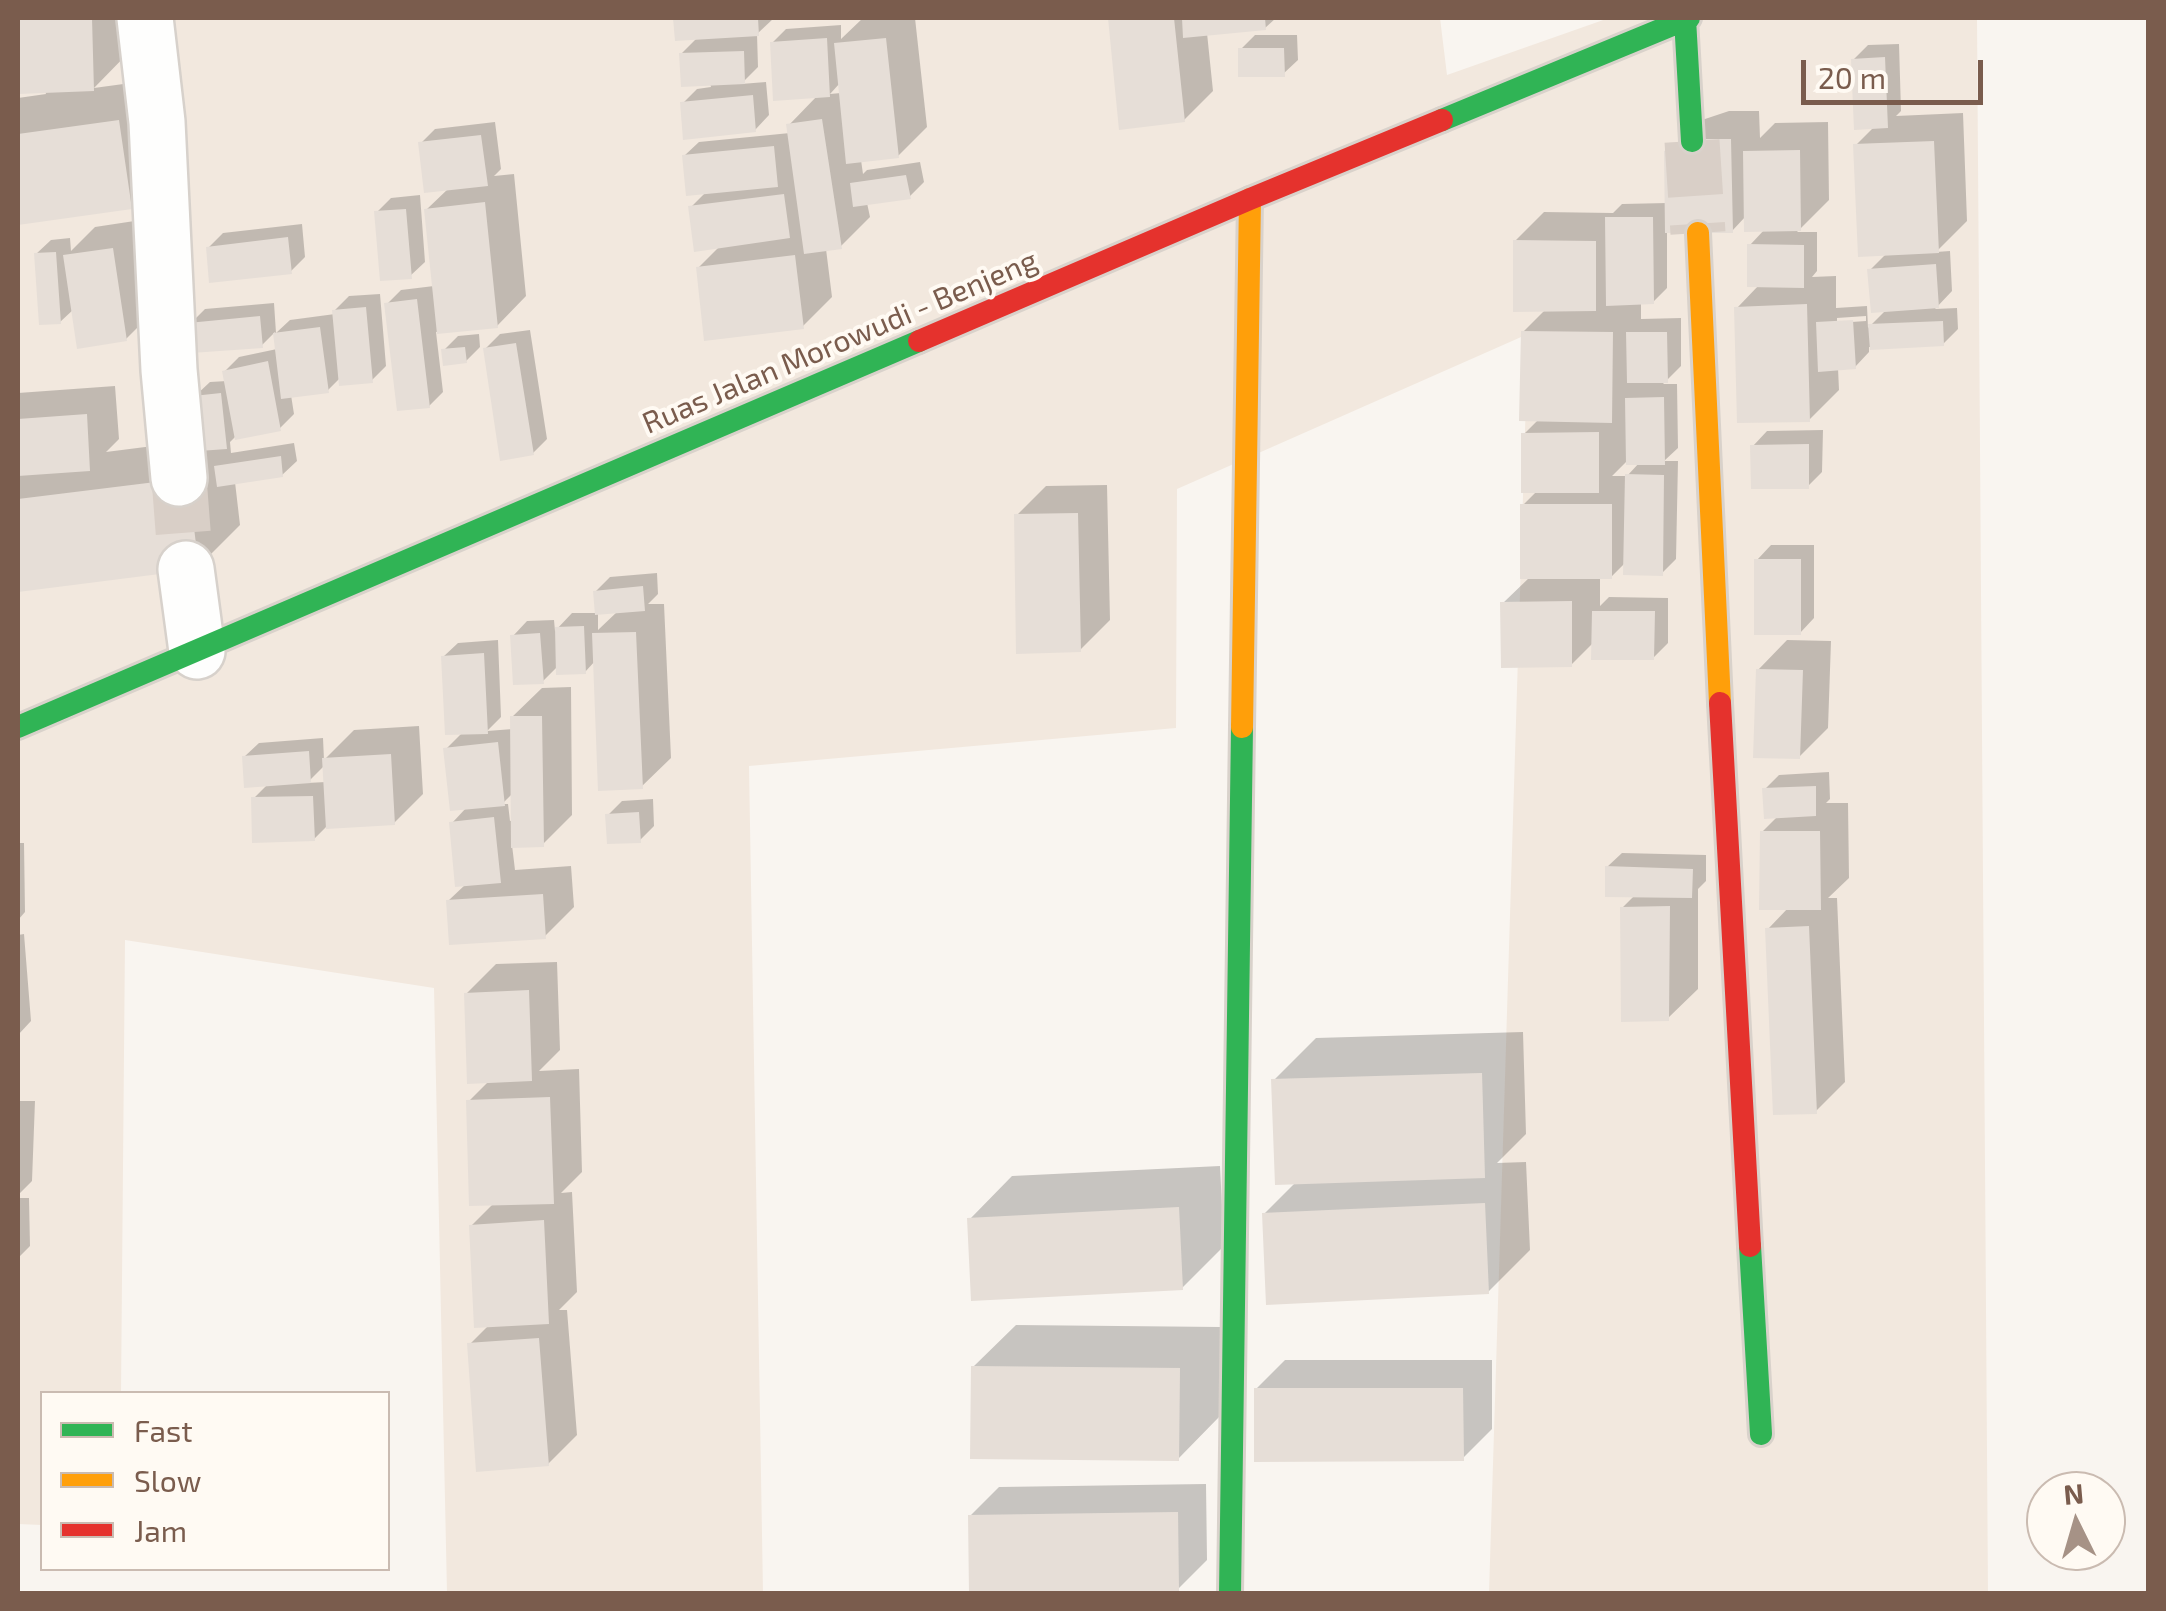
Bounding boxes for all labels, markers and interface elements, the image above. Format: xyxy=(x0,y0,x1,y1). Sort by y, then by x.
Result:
scale bar xyxy=(1806,40,1988,102)
text: 20 m xyxy=(1818,59,1886,95)
street label: Ruas Jalan Morowudi - Benjeng xyxy=(637,242,1043,442)
legend xyxy=(40,1391,390,1571)
text: Fast xyxy=(134,1412,193,1448)
text: Slow xyxy=(134,1462,201,1498)
north arrow xyxy=(2026,1471,2126,1571)
text: N xyxy=(2062,1475,2085,1511)
text: Jam xyxy=(134,1512,187,1548)

